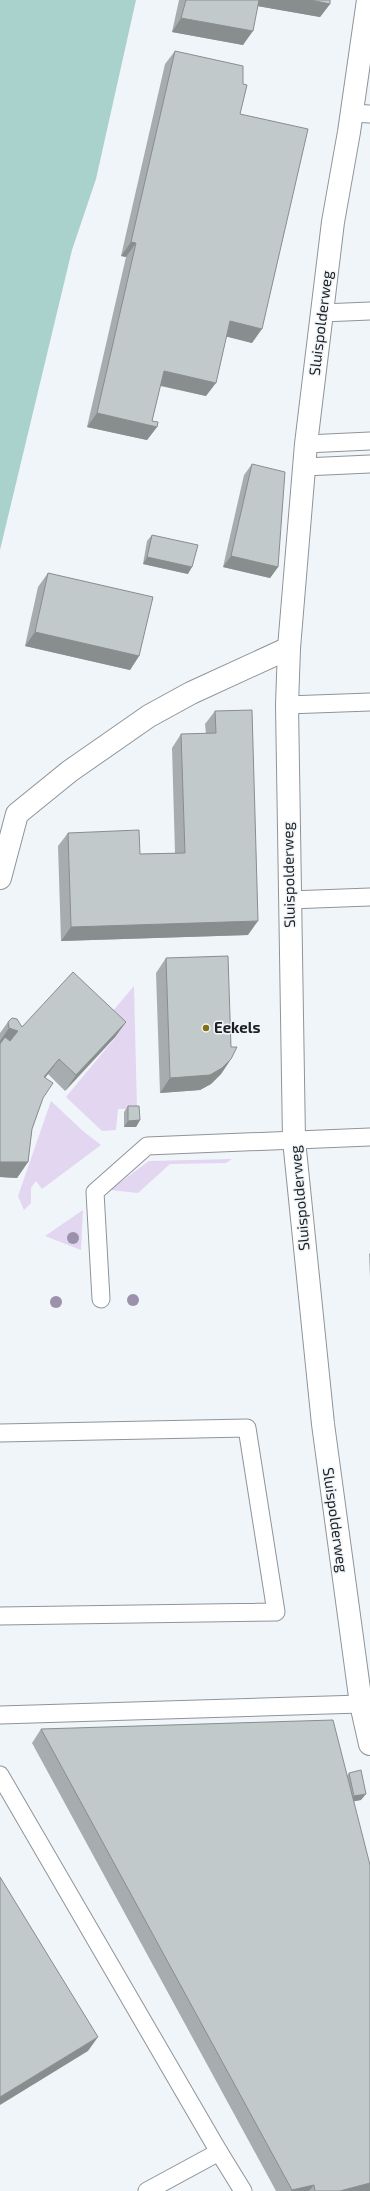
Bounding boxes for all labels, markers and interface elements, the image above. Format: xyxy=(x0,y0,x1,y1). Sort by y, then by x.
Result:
street label: Sluispolderweg xyxy=(305,269,335,377)
street label: Sluispolderweg xyxy=(278,821,298,928)
place label: Eekels xyxy=(214,1018,261,1036)
marker: Eekels xyxy=(201,1023,211,1033)
street label: Sluispolderweg xyxy=(285,1144,313,1252)
street label: Sluispolderweg xyxy=(320,1466,352,1574)

